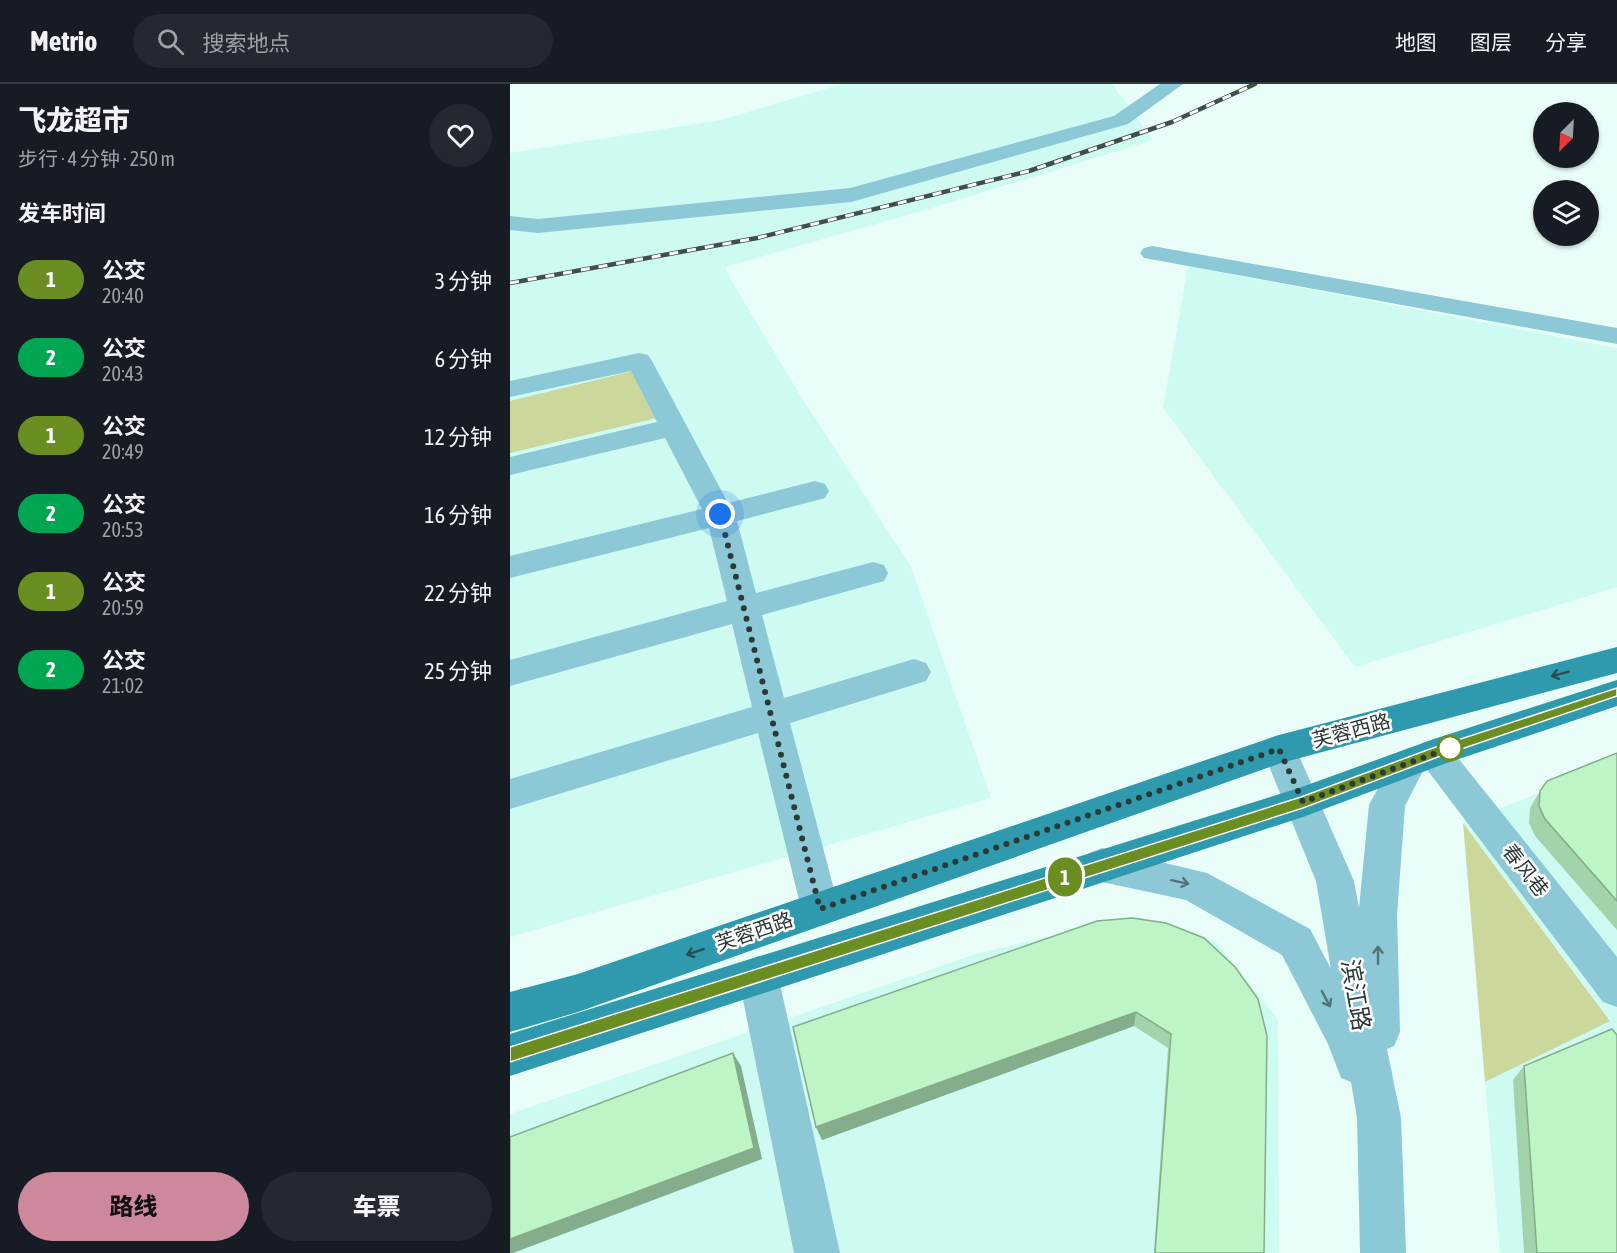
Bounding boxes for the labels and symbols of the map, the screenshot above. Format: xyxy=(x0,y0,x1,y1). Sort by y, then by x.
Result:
north arrow xyxy=(1533,102,1599,168)
your location xyxy=(705,499,735,529)
one-way arrow xyxy=(1551,669,1570,681)
street label: 芙蓉西路 xyxy=(1309,709,1393,751)
unlabelled marker xyxy=(1437,735,1463,761)
street label: 春风巷 xyxy=(1498,839,1554,901)
line badge: 1 xyxy=(1046,858,1084,896)
one-way arrow xyxy=(1169,877,1189,888)
street label: 芙蓉西路 xyxy=(712,907,796,955)
one-way arrow xyxy=(1372,945,1384,965)
one-way arrow xyxy=(686,947,705,958)
street label: 滨江路 xyxy=(1336,957,1376,1033)
one-way arrow xyxy=(1320,989,1332,1007)

